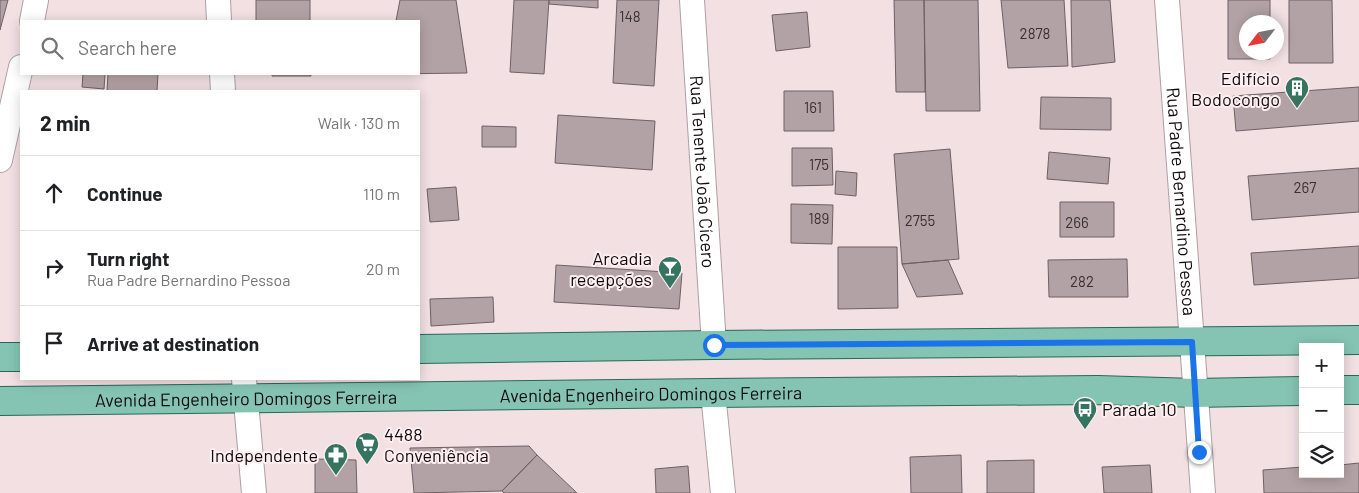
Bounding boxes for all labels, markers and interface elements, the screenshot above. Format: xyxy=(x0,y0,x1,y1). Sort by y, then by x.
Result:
house number: 148 xyxy=(619,7,641,25)
north arrow xyxy=(1239,15,1284,60)
search box xyxy=(20,20,420,75)
house number: 2878 xyxy=(1020,24,1050,42)
icon: search xyxy=(38,34,66,62)
text: Search here xyxy=(78,36,177,59)
place label: Edifício Bodocongo xyxy=(1191,67,1280,110)
street label: Rua Tenente João Cícero xyxy=(686,75,720,269)
building icon: Edifício Bodocongo xyxy=(1284,75,1310,109)
street label: Rua Padre Bernardino Pessoa xyxy=(1162,86,1201,316)
house number: 161 xyxy=(804,98,822,116)
text: 2 min xyxy=(40,110,90,135)
text: Walk · 130 m xyxy=(318,113,400,132)
house number: 175 xyxy=(809,155,829,173)
house number: 267 xyxy=(1294,178,1316,196)
icon: ahead xyxy=(40,179,68,207)
text: Continue xyxy=(87,182,163,205)
text: 110 m xyxy=(363,184,400,203)
house number: 189 xyxy=(809,209,829,227)
house number: 2755 xyxy=(905,211,935,229)
house number: 266 xyxy=(1065,213,1089,231)
text: Turn right xyxy=(87,247,169,270)
place label: Arcadia recepções xyxy=(570,247,652,290)
icon: right xyxy=(40,254,68,282)
bar icon: Arcadia recepções xyxy=(657,255,683,289)
text: 20 m xyxy=(366,259,400,278)
text: Rua Padre Bernardino Pessoa xyxy=(87,270,290,289)
house number: 282 xyxy=(1070,272,1094,290)
icon: arrive xyxy=(40,329,68,357)
text: Arrive at destination xyxy=(87,332,259,355)
route start xyxy=(703,334,726,357)
map controls xyxy=(1299,343,1344,478)
button: + xyxy=(1299,343,1344,388)
street label: Avenida Engenheiro Domingos Ferreira xyxy=(500,381,802,406)
street label: Avenida Engenheiro Domingos Ferreira xyxy=(95,386,397,411)
button: − xyxy=(1299,388,1344,433)
bus stop icon: Parada 10 xyxy=(1072,396,1098,430)
place label: Parada 10 xyxy=(1102,398,1177,420)
place label: 4488 Conveniência xyxy=(384,423,489,466)
supermarket icon: 4488 Conveniência xyxy=(354,431,380,465)
button: layers xyxy=(1299,433,1344,478)
route end xyxy=(1188,441,1211,464)
pharmacy icon: Independente xyxy=(323,442,349,476)
place label: Independente xyxy=(210,444,318,466)

